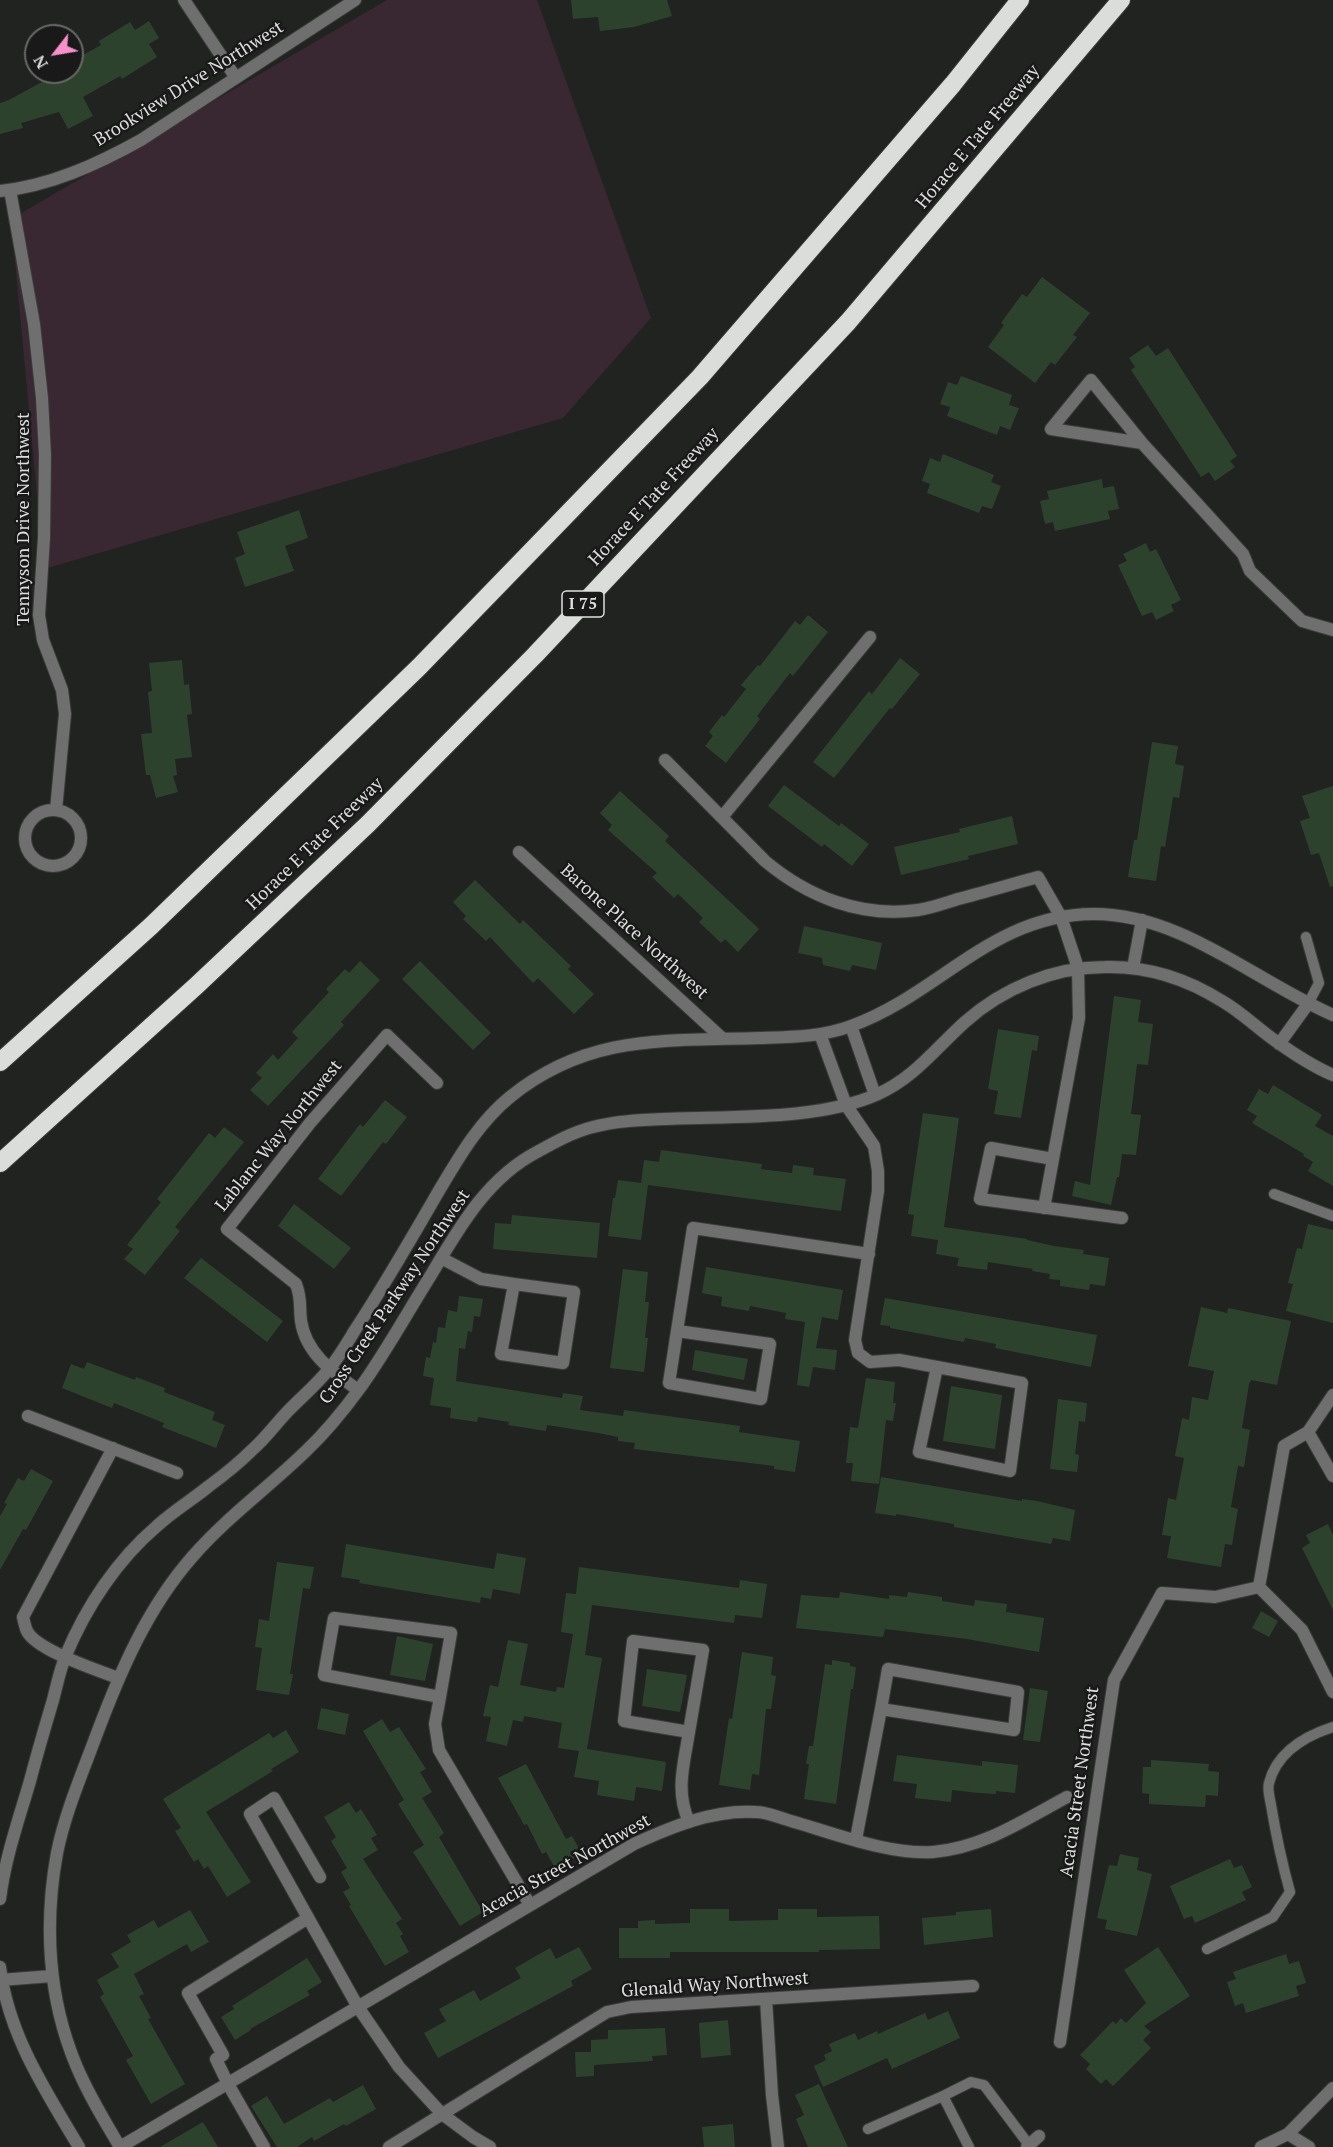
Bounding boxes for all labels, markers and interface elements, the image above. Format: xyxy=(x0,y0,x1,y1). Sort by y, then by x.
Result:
street label: Brookview Drive Northwest xyxy=(90,17,288,151)
north arrow xyxy=(24,24,84,84)
text: N xyxy=(28,51,53,73)
street label: Horace E Tate Freeway xyxy=(911,61,1045,213)
street label: Tennyson Drive Northwest xyxy=(13,412,35,626)
street label: Horace E Tate Freeway xyxy=(584,423,724,571)
road number: I 75 xyxy=(562,591,604,617)
street label: Horace E Tate Freeway xyxy=(242,773,388,915)
street label: Barone Place Northwest xyxy=(556,860,712,1004)
street label: Lablanc Way Northwest xyxy=(211,1056,347,1216)
street label: Cross Creek Parkway Northwest xyxy=(315,1186,475,1408)
street label: Acacia Street Northwest xyxy=(1056,1685,1104,1879)
street label: Acacia Street Northwest xyxy=(476,1810,654,1922)
street label: Glenald Way Northwest xyxy=(620,1968,810,2002)

